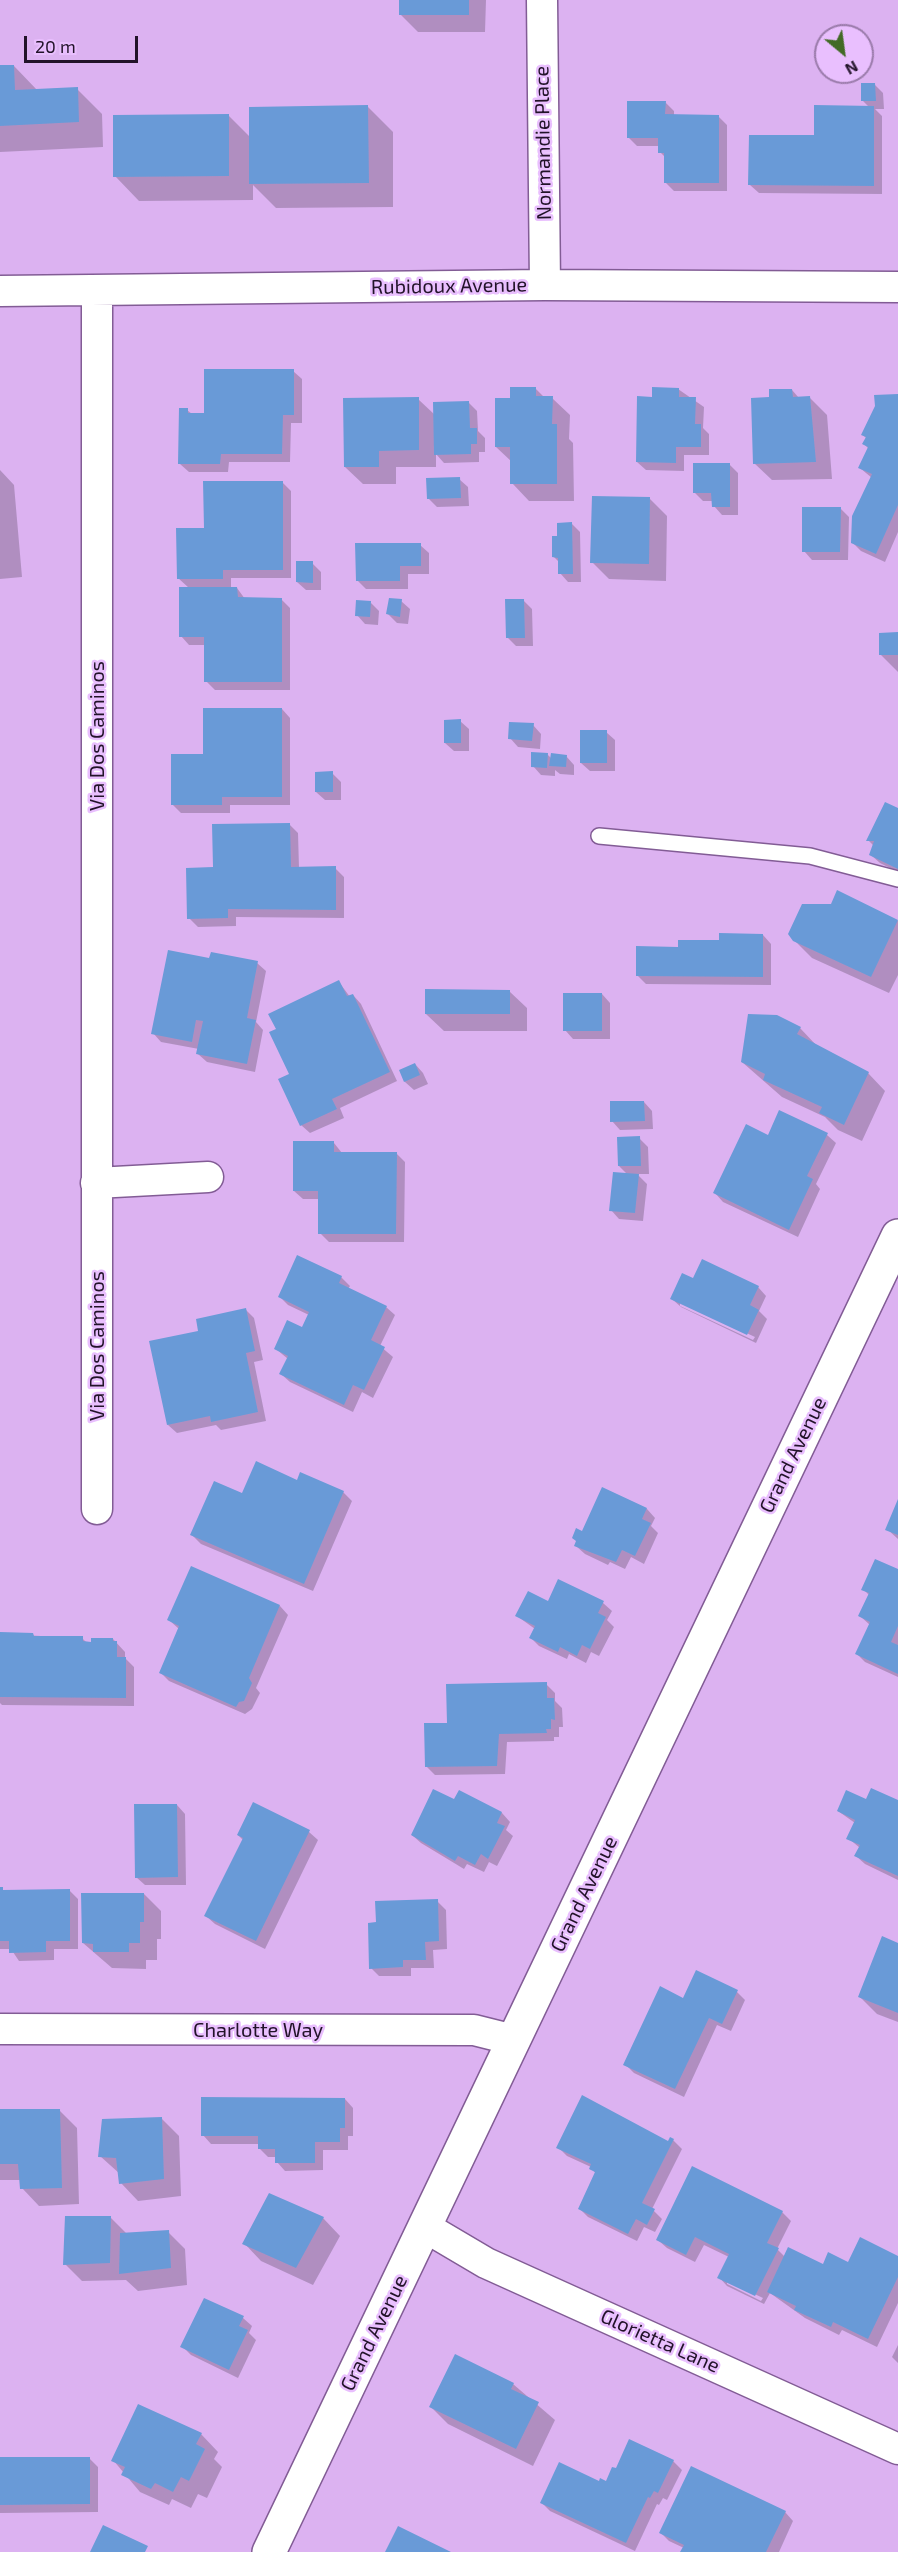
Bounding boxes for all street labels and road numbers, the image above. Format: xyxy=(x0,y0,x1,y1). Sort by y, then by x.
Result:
street label: Normandie Place xyxy=(530,66,556,220)
street label: Rubidoux Avenue xyxy=(371,273,527,299)
street label: Via Dos Caminos xyxy=(85,661,109,811)
street label: Via Dos Caminos xyxy=(85,1271,109,1421)
street label: Grand Avenue xyxy=(755,1393,831,1517)
street label: Grand Avenue xyxy=(546,1832,622,1956)
street label: Charlotte Way xyxy=(193,2018,323,2042)
street label: Grand Avenue xyxy=(336,2271,412,2395)
street label: Glorietta Lane xyxy=(597,2304,723,2378)

